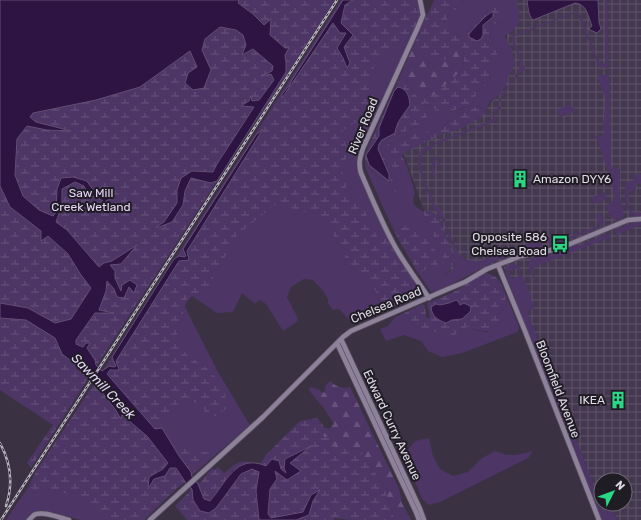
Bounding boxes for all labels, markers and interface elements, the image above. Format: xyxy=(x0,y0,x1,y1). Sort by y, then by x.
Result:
street label: River Road xyxy=(345,96,381,156)
building icon: Amazon DYY6 xyxy=(510,169,530,189)
place label: Amazon DYY6 xyxy=(533,172,611,186)
park label: Saw Mill Creek Wetland xyxy=(51,186,131,214)
place label: Opposite 586 Chelsea Road xyxy=(471,230,547,258)
bus stop icon: Opposite 586 Chelsea Road xyxy=(550,234,570,254)
street label: Chelsea Road xyxy=(348,284,424,326)
street label: Bloomfield Avenue xyxy=(533,338,583,440)
water label: Sawmill Creek xyxy=(69,351,139,422)
street label: Edward Curry Avenue xyxy=(360,368,424,483)
building icon: IKEA xyxy=(608,390,628,410)
place label: IKEA xyxy=(579,393,605,407)
north arrow xyxy=(593,472,633,512)
text: N xyxy=(613,478,628,493)

